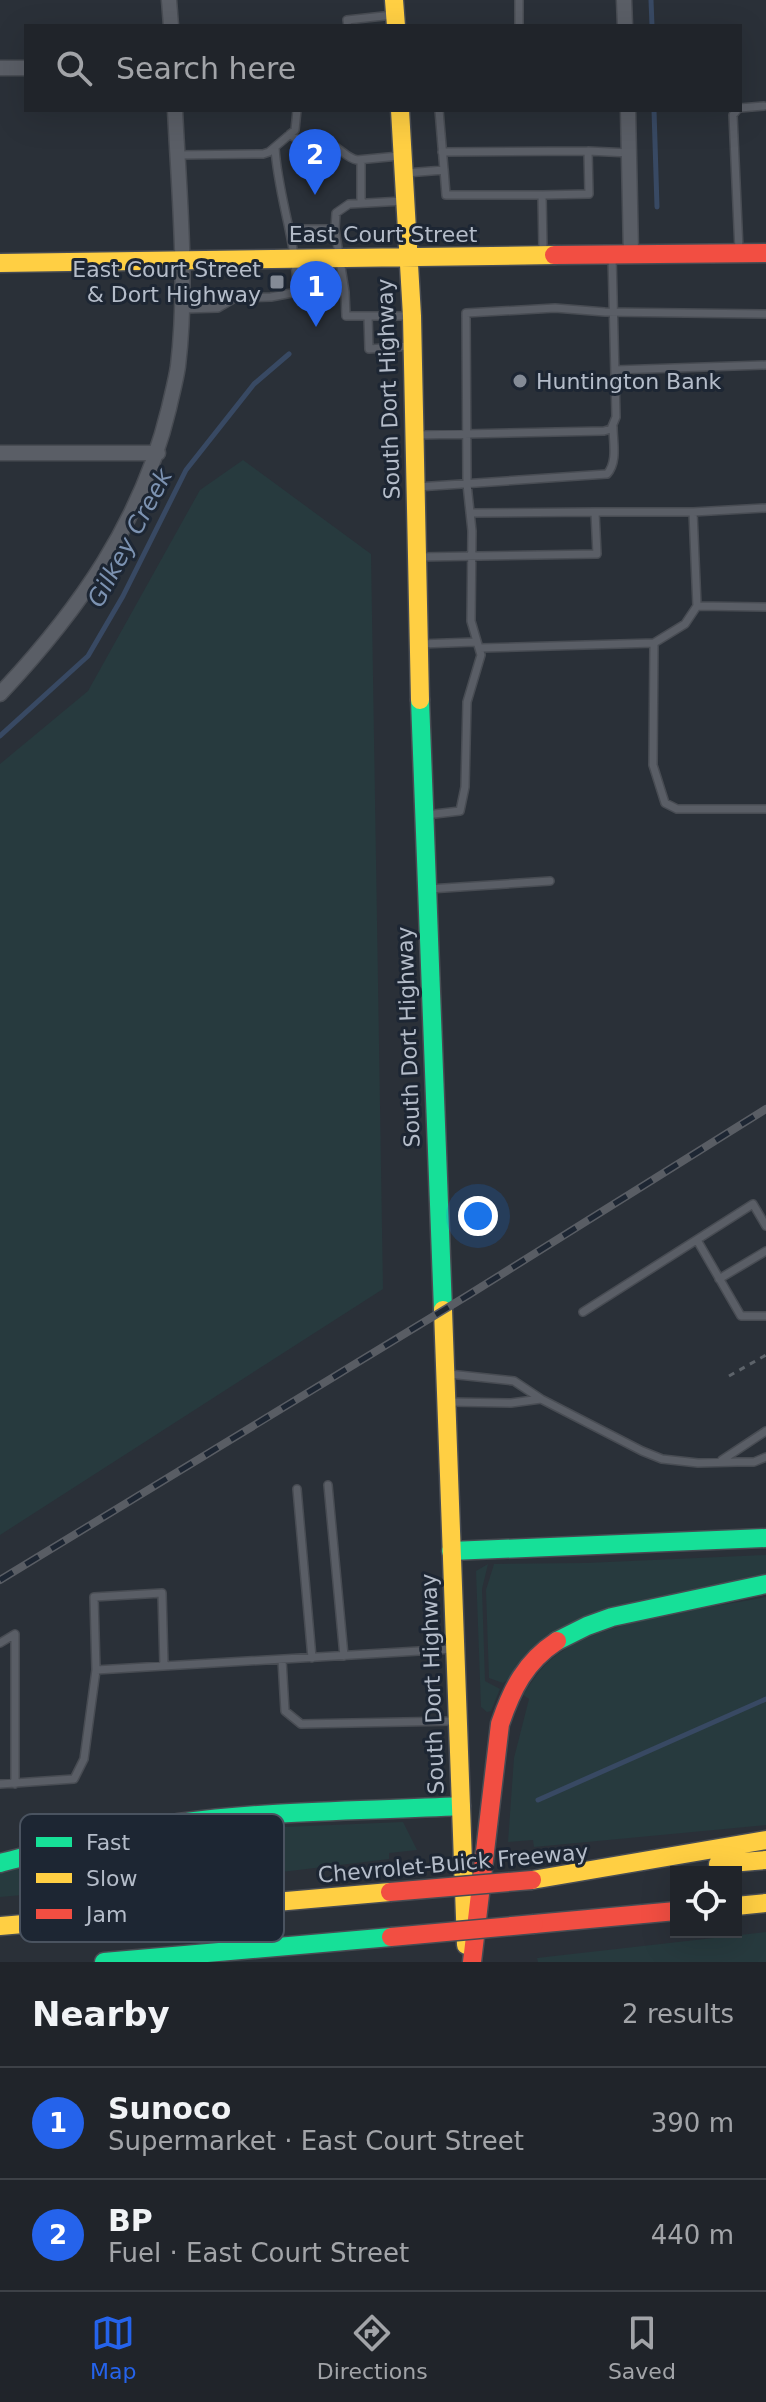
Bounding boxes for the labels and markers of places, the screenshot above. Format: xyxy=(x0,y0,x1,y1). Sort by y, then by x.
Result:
pin: 2 xyxy=(289,129,341,195)
place label: East Court Street & Dort Highway xyxy=(72,257,261,307)
pin: 1 xyxy=(290,261,342,327)
marker: East Court Street & Dort Highway xyxy=(268,273,286,291)
place label: Huntington Bank xyxy=(536,369,722,394)
marker: Huntington Bank xyxy=(511,372,529,390)

